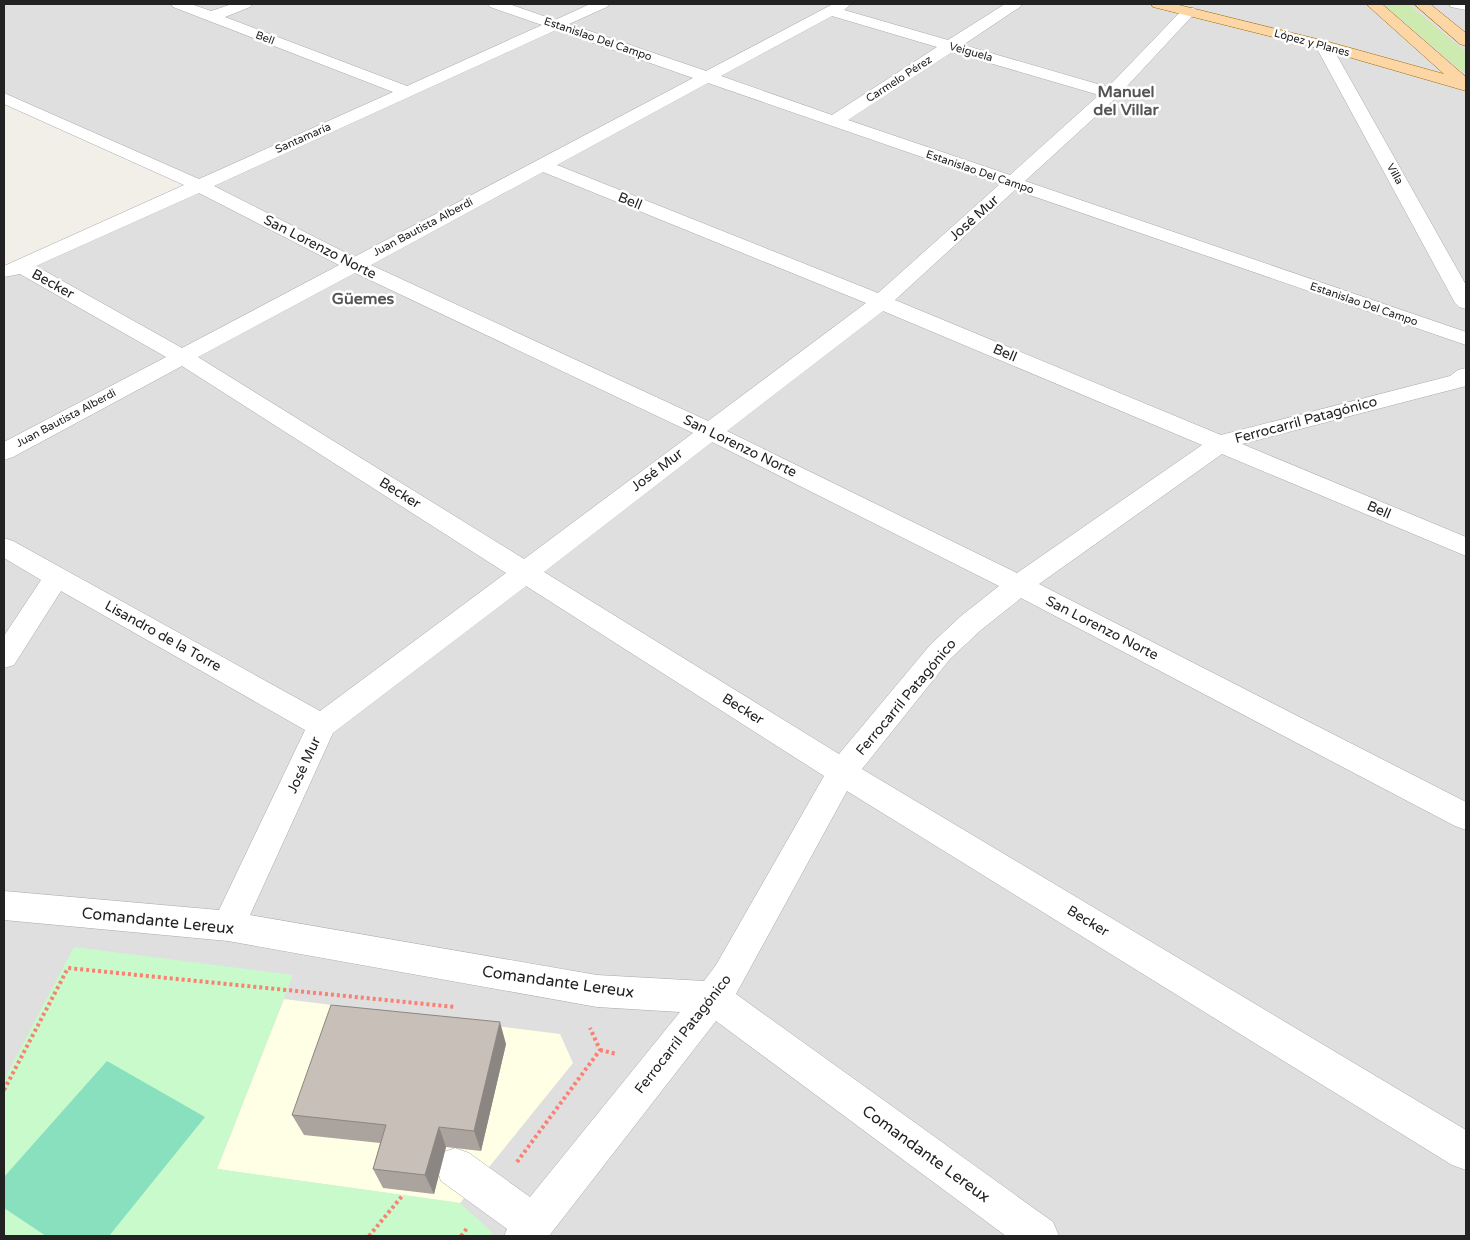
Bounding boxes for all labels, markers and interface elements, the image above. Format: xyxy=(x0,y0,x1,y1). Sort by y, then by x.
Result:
street label: Estanislao Del Campo xyxy=(542,14,654,64)
street label: López y Planes xyxy=(1273,27,1351,59)
street label: Bell xyxy=(254,28,276,48)
street label: Veiguela xyxy=(948,40,994,64)
street label: Carmelo Pérez xyxy=(864,53,935,105)
district label: Manuel del Villar xyxy=(1093,82,1160,120)
street label: Santamaría xyxy=(273,120,333,156)
street label: Estanislao Del Campo xyxy=(924,147,1036,197)
street label: Villa xyxy=(1384,161,1406,187)
street label: Bell xyxy=(615,189,645,213)
street label: José Mur xyxy=(946,191,1003,245)
street label: Juan Bautista Alberdi xyxy=(371,195,475,259)
street label: San Lorenzo Norte xyxy=(261,211,379,283)
street label: Becker xyxy=(29,265,78,303)
street label: Estanislao Del Campo xyxy=(1308,279,1420,329)
district label: Güemes xyxy=(332,289,394,309)
street label: Bell xyxy=(990,340,1020,366)
street label: Juan Bautista Alberdi xyxy=(14,386,118,450)
street label: Ferrocarril Patagónico xyxy=(1233,393,1379,447)
street label: San Lorenzo Norte xyxy=(681,411,800,481)
street label: José Mur xyxy=(628,445,687,495)
street label: Becker xyxy=(376,474,424,513)
street label: Bell xyxy=(1364,497,1394,523)
street label: San Lorenzo Norte xyxy=(1043,592,1161,664)
street label: Lisandro de la Torre xyxy=(102,597,224,675)
street label: Ferrocarril Patagónico xyxy=(852,635,960,759)
street label: Becker xyxy=(719,690,767,729)
street label: José Mur xyxy=(283,733,325,796)
street label: Becker xyxy=(1064,902,1113,940)
street label: Comandante Lereux xyxy=(81,903,235,939)
street label: Comandante Lereux xyxy=(481,961,635,1003)
street label: Ferrocarril Patagónico xyxy=(631,971,735,1097)
street label: Comandante Lereux xyxy=(858,1101,994,1207)

